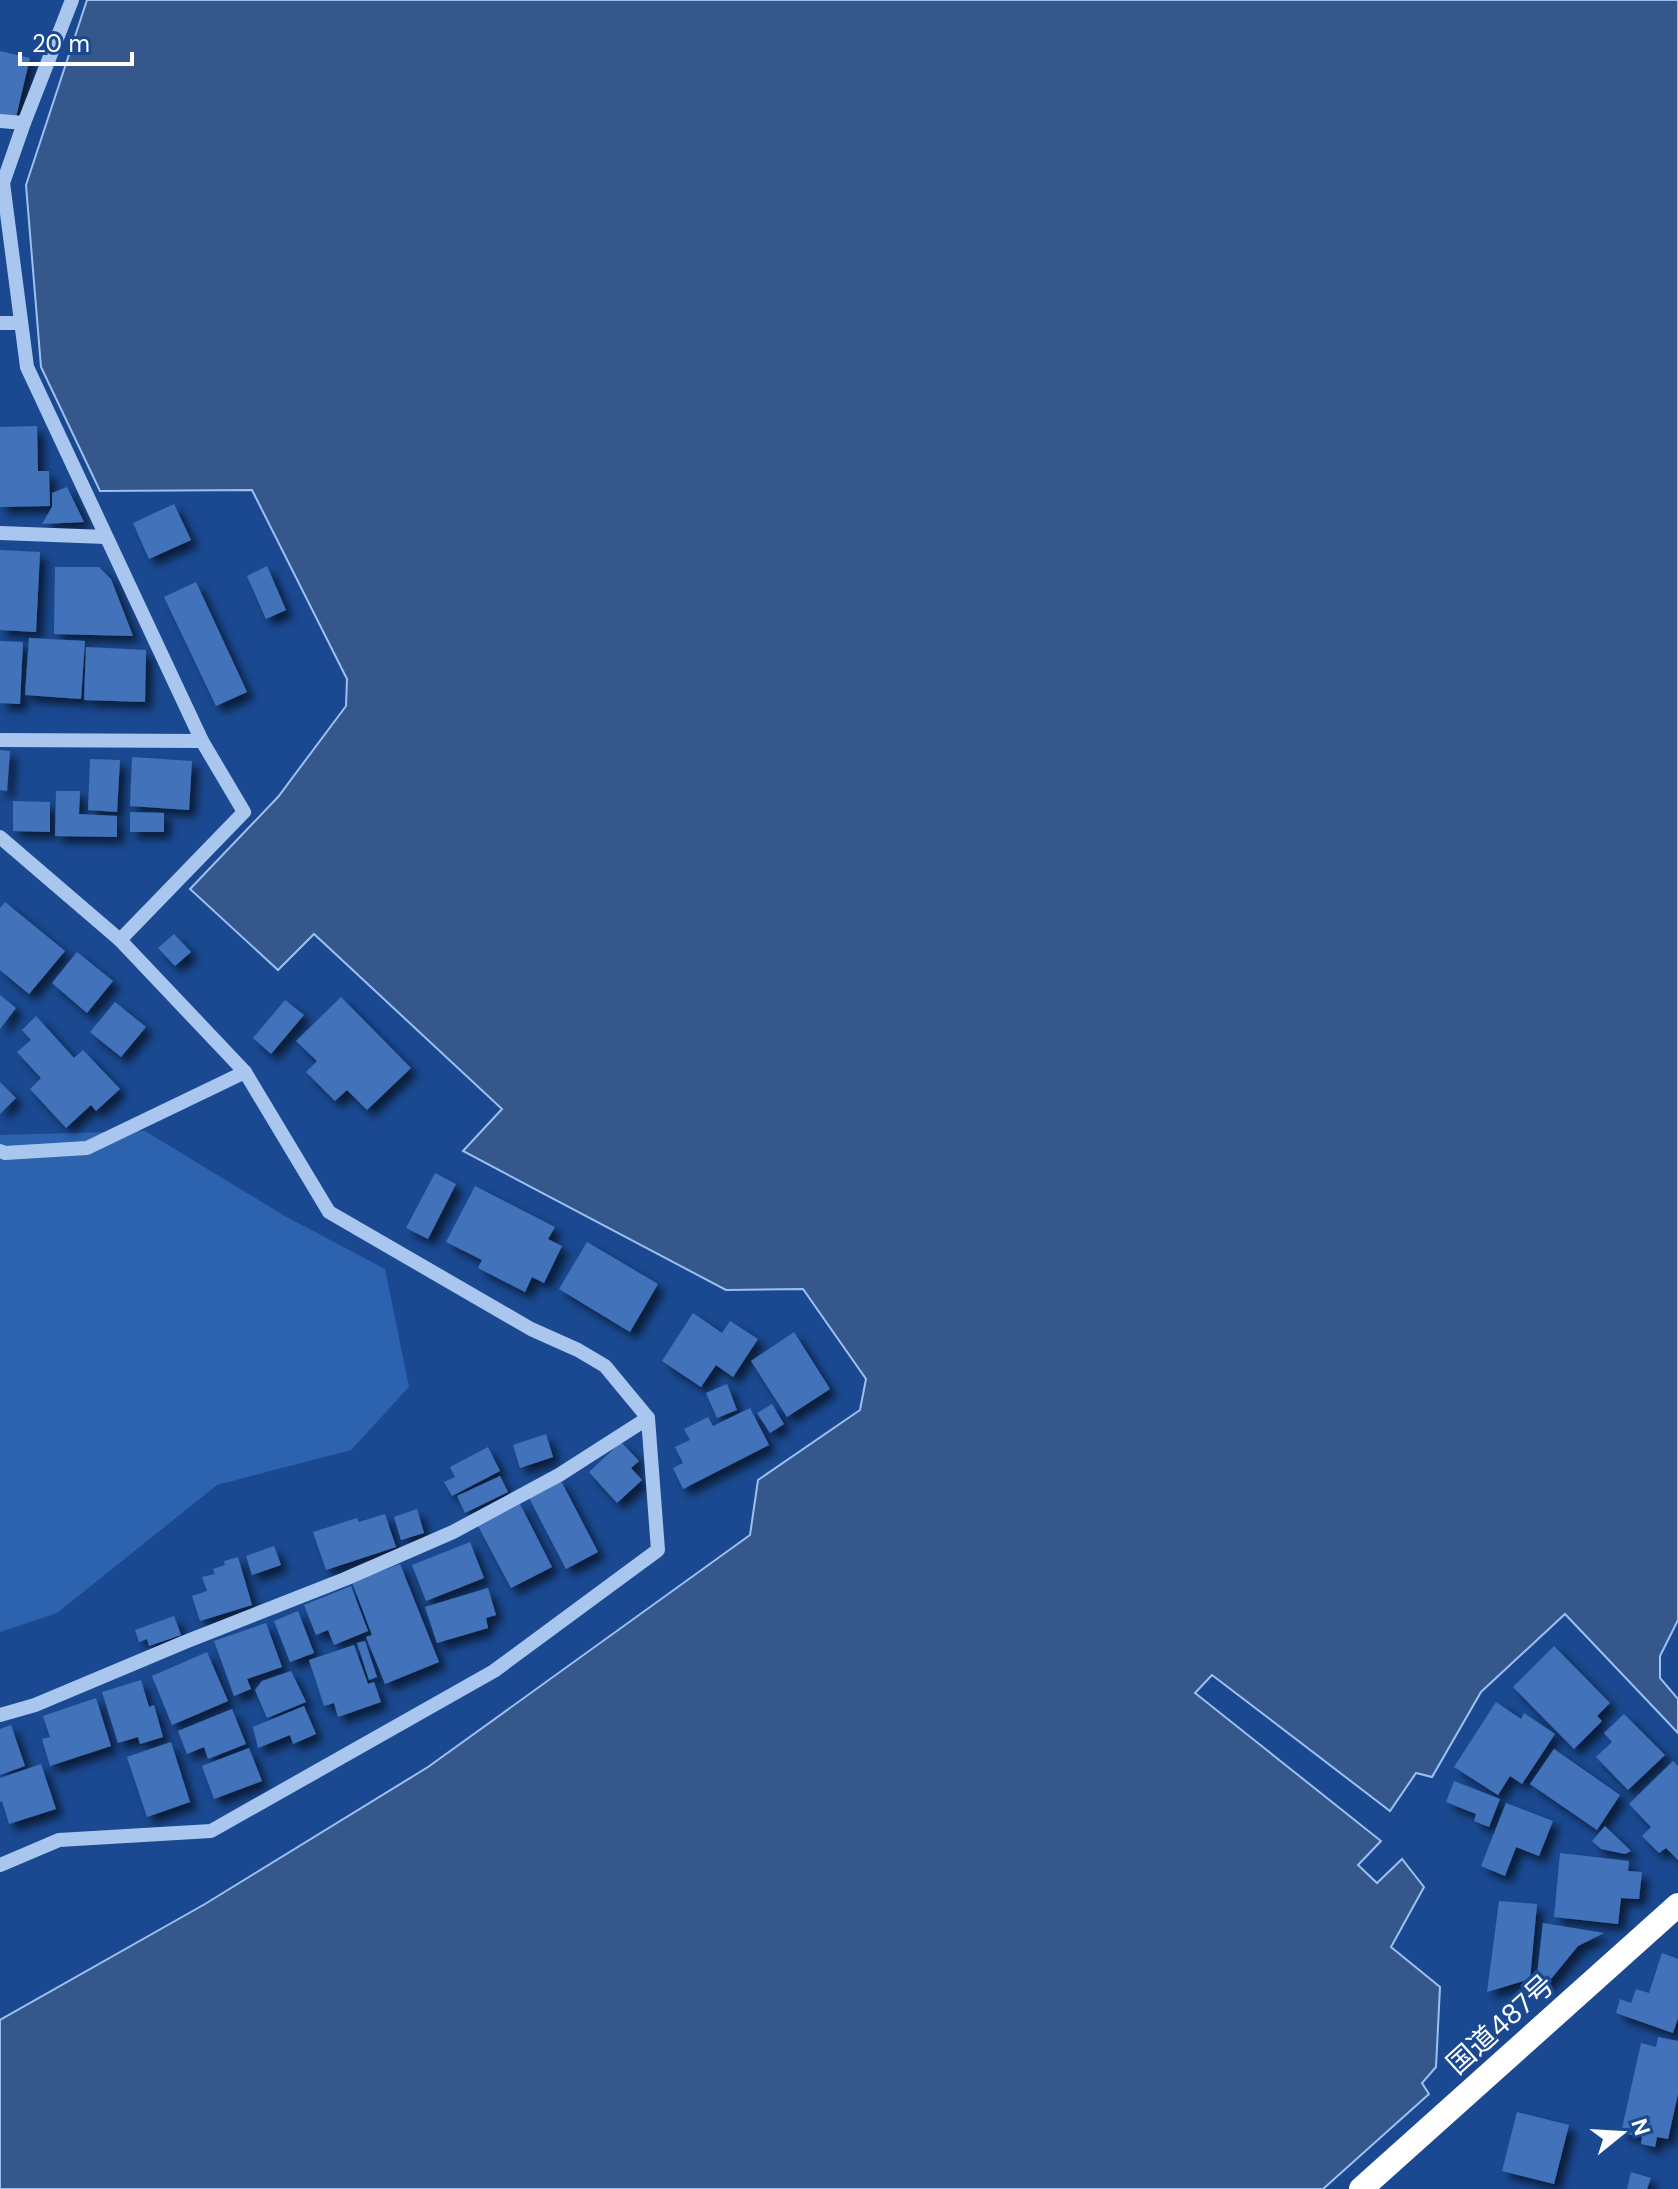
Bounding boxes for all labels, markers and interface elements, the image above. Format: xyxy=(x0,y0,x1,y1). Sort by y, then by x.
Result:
scale bar xyxy=(20,16,132,66)
text: 20 m xyxy=(32,28,90,59)
street label: 国道487号 xyxy=(1439,1966,1562,2082)
north arrow xyxy=(1582,2093,1662,2173)
text: N xyxy=(1624,2115,1657,2139)

